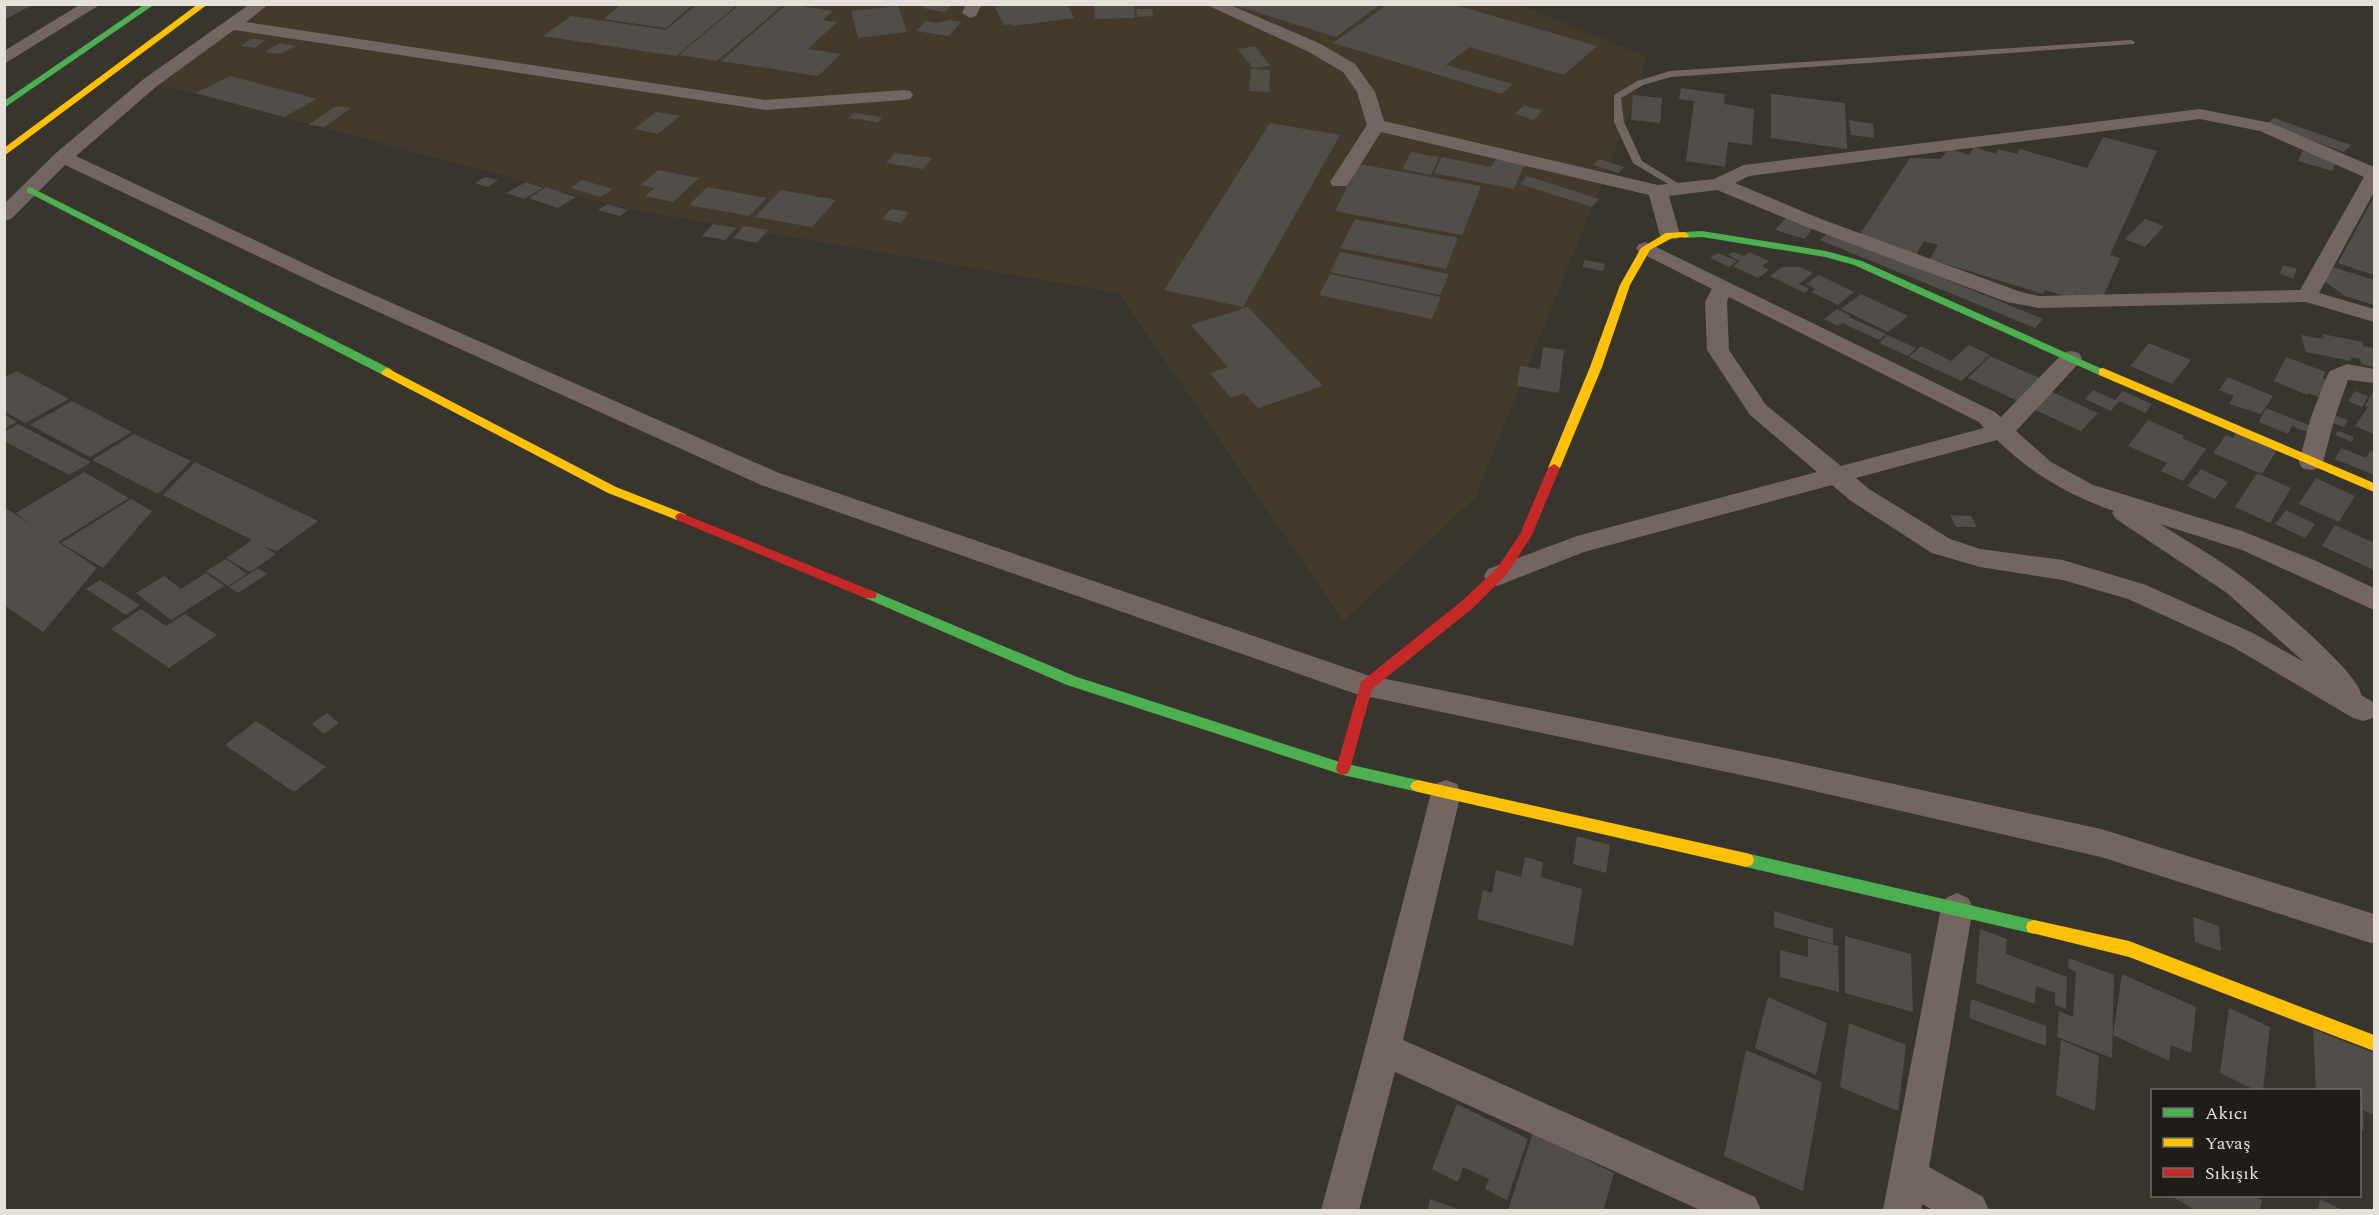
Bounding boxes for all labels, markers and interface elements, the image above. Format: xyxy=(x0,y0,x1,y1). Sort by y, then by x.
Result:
legend xyxy=(2151,1089,2361,1197)
text: Akıcı xyxy=(2205,1100,2248,1127)
text: Yavaş xyxy=(2205,1130,2251,1157)
text: Sıkışık xyxy=(2205,1160,2259,1187)

